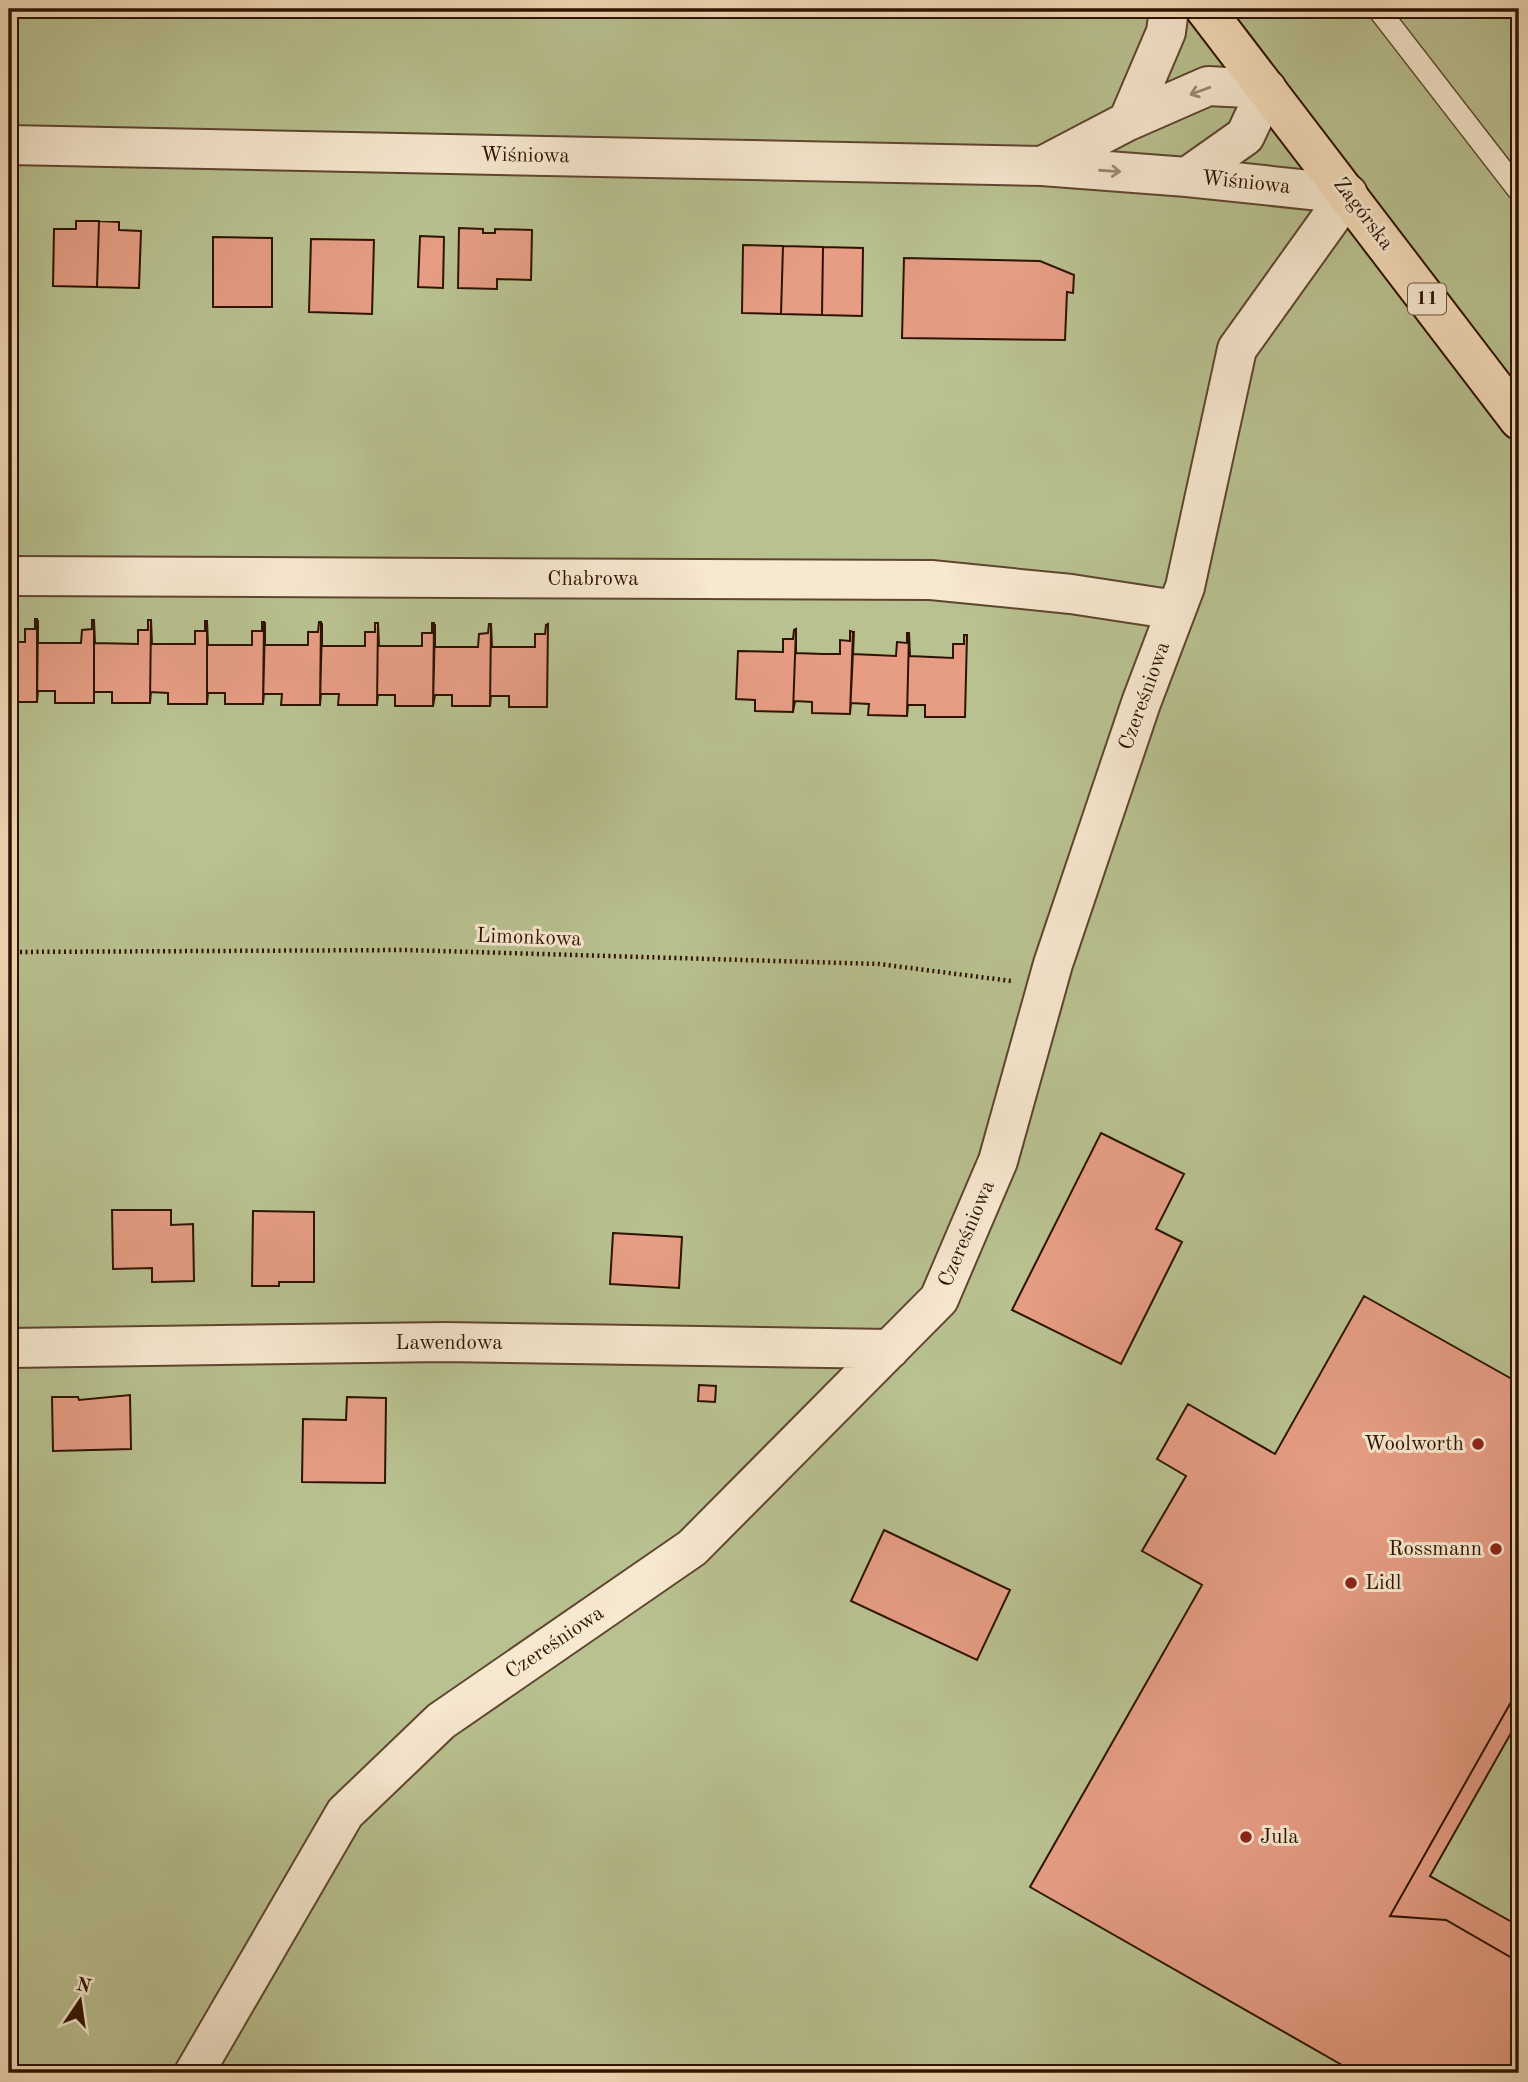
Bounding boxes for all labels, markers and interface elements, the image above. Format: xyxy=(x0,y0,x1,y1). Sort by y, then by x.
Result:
one-way arrow xyxy=(1189,86,1211,98)
street label: Wiśniowa xyxy=(480,145,570,167)
one-way arrow xyxy=(1098,165,1120,178)
street label: Wiśniowa xyxy=(1200,168,1292,198)
street label: Zagórska xyxy=(1329,174,1397,254)
road number: 11 xyxy=(1408,284,1446,314)
street label: Chabrowa xyxy=(547,569,639,590)
street label: Czereśniowa xyxy=(1116,639,1174,753)
street label: Limonkowa xyxy=(476,926,582,950)
street label: Czereśniowa xyxy=(935,1178,999,1290)
street label: Lawendowa xyxy=(395,1333,503,1354)
place label: Woolworth xyxy=(1364,1434,1464,1455)
marker: Woolworth xyxy=(1470,1436,1486,1452)
place label: Rossmann xyxy=(1389,1539,1482,1560)
marker: Rossmann xyxy=(1488,1541,1504,1557)
place label: Lidl xyxy=(1365,1573,1402,1594)
marker: Lidl xyxy=(1343,1575,1359,1591)
street label: Czereśniowa xyxy=(502,1603,608,1683)
place label: Jula xyxy=(1260,1827,1299,1848)
marker: Jula xyxy=(1238,1829,1254,1845)
north arrow xyxy=(46,1966,116,2036)
text: N xyxy=(74,1976,93,1998)

